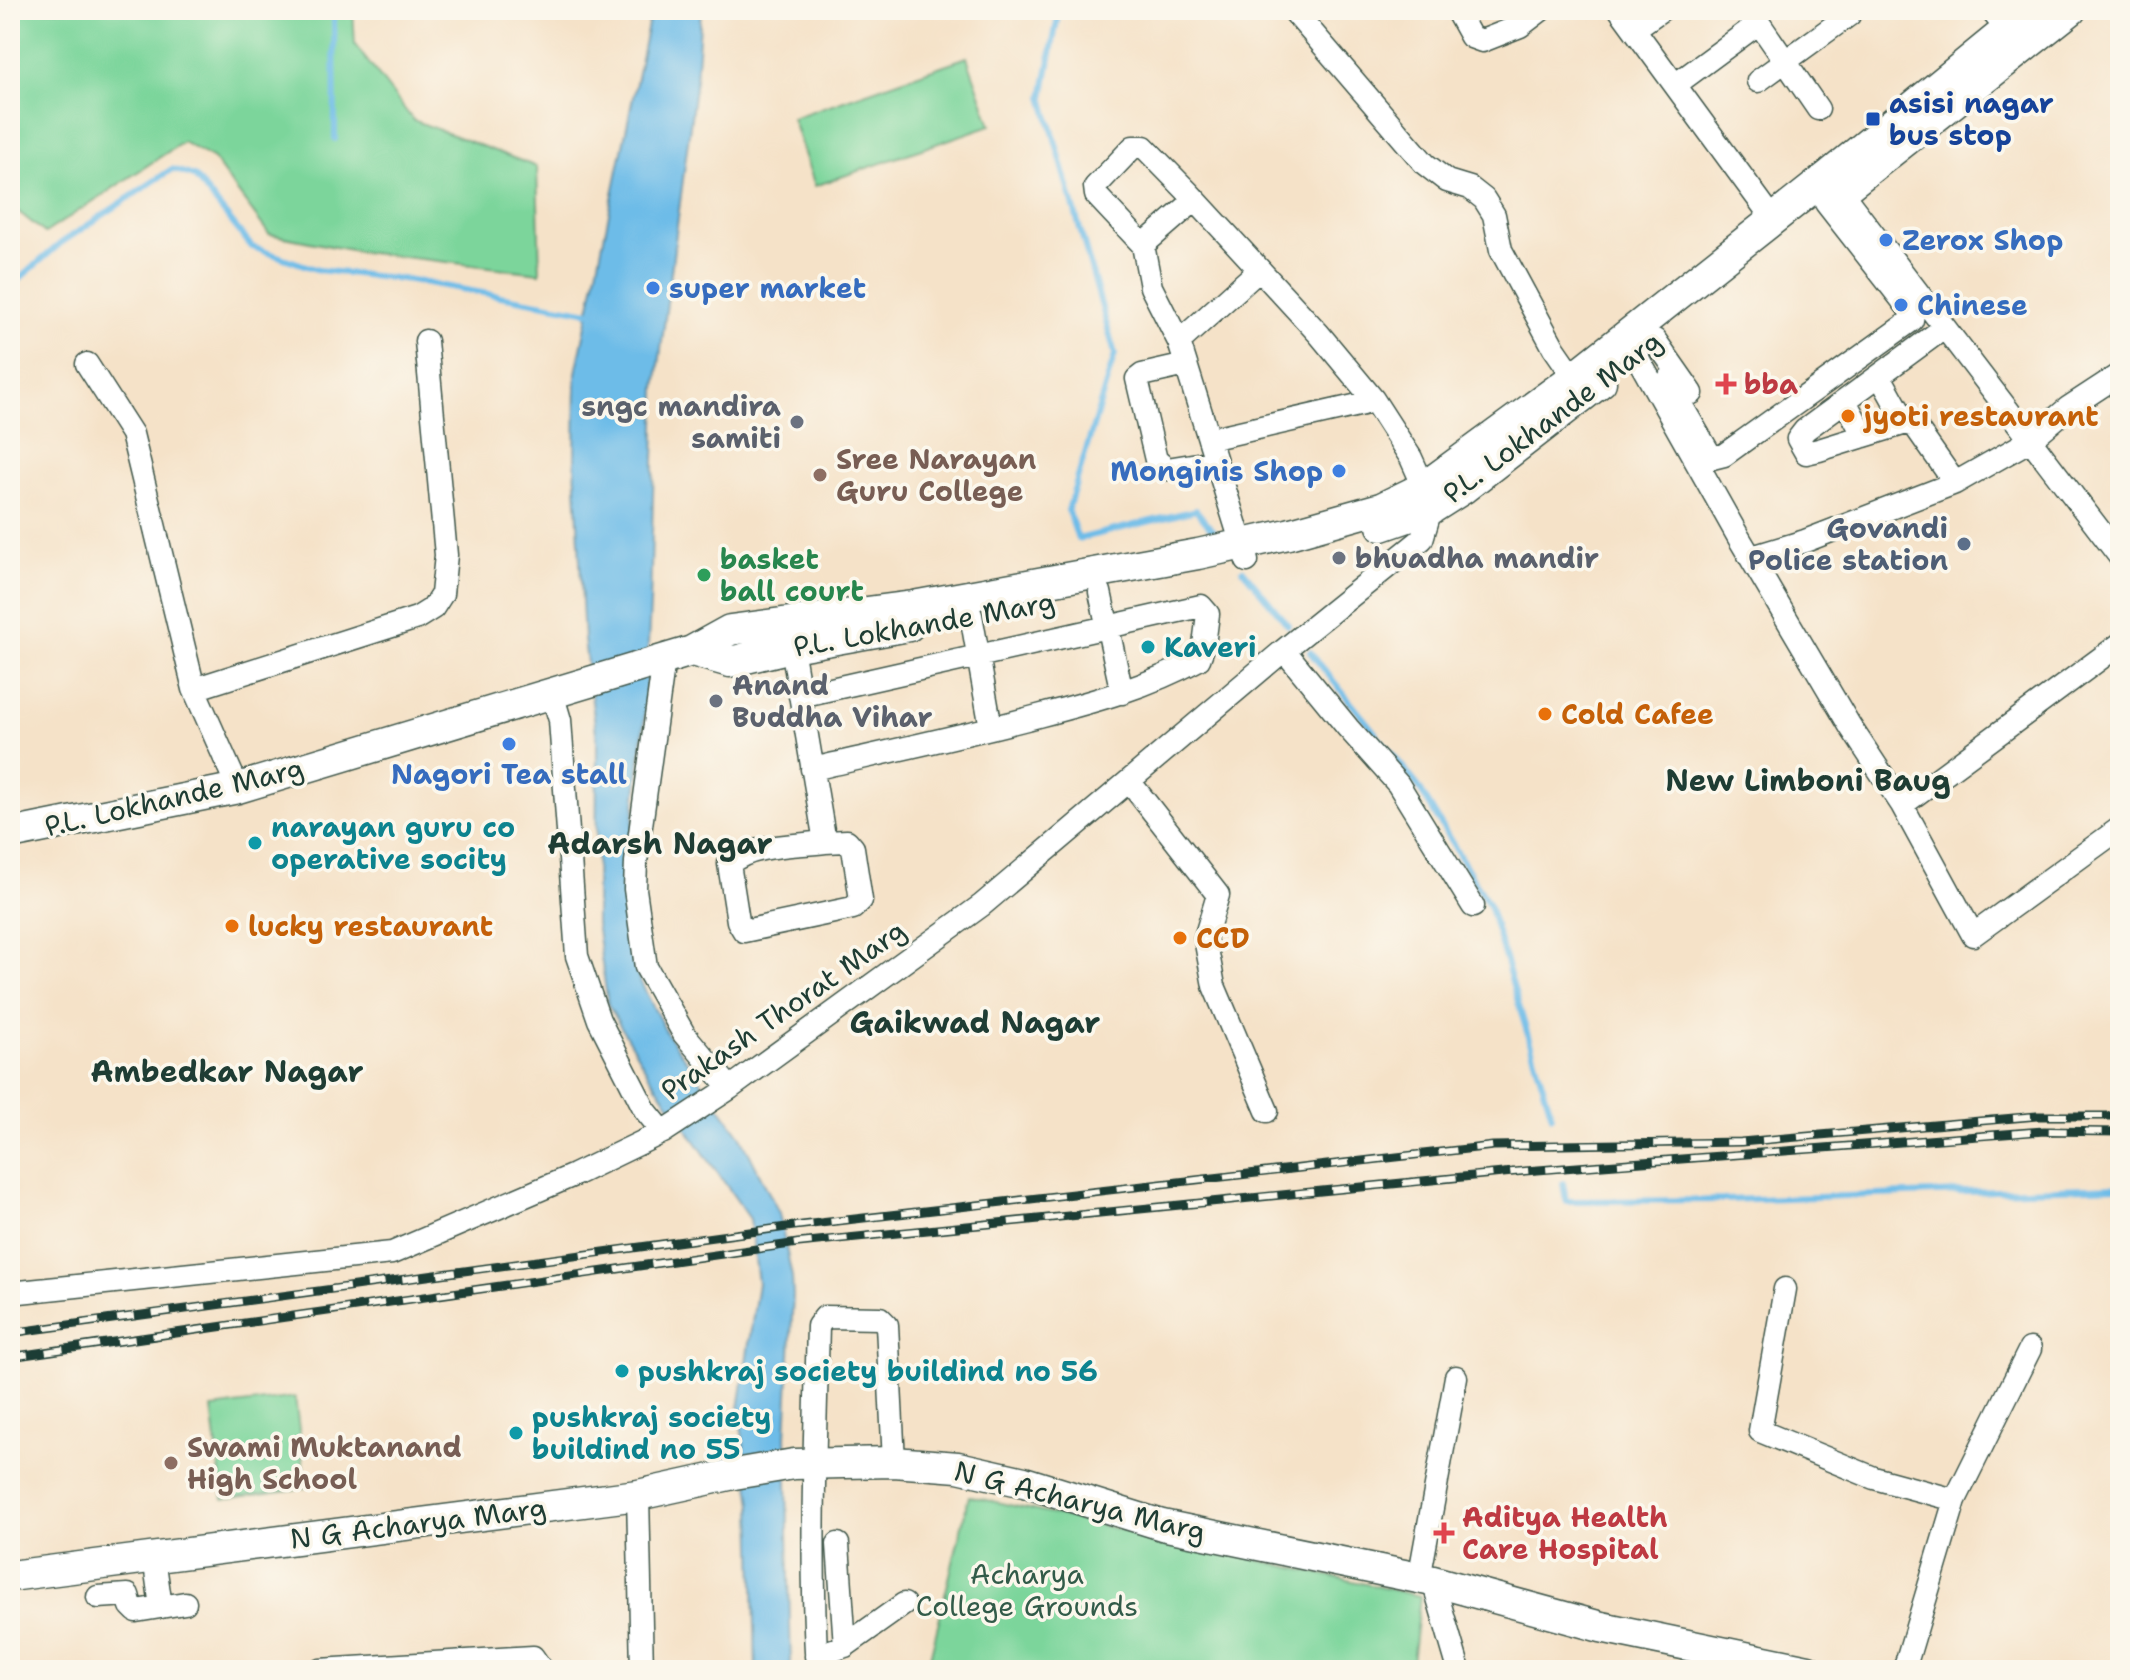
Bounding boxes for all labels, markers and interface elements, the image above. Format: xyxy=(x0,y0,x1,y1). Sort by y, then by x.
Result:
place label: asisi nagar bus stop xyxy=(1889,84,2054,154)
marker: asisi nagar bus stop xyxy=(1864,110,1882,128)
place label: Zerox Shop xyxy=(1902,221,2063,259)
marker: Zerox Shop xyxy=(1877,231,1895,249)
place label: super market xyxy=(669,269,866,307)
marker: super market xyxy=(644,279,662,297)
place label: Chinese xyxy=(1917,286,2028,324)
marker: Chinese xyxy=(1892,296,1910,314)
street label: P.L. Lokhande Marg xyxy=(1435,322,1669,512)
place label: bba xyxy=(1744,365,1798,403)
marker: bba xyxy=(1715,373,1737,395)
place label: sngc mandira samiti xyxy=(581,387,781,457)
place label: jyoti restaurant xyxy=(1863,397,2099,435)
marker: jyoti restaurant xyxy=(1839,407,1857,425)
marker: sngc mandira samiti xyxy=(788,413,806,431)
place label: Sree Narayan Guru College xyxy=(836,440,1036,510)
place label: Monginis Shop xyxy=(1110,452,1323,490)
marker: Monginis Shop xyxy=(1330,462,1348,480)
marker: Sree Narayan Guru College xyxy=(811,466,829,484)
place label: Govandi Police station xyxy=(1748,509,1948,579)
marker: Govandi Police station xyxy=(1955,535,1973,553)
place label: bhuadha mandir xyxy=(1355,539,1599,577)
place label: basket ball court xyxy=(720,540,864,610)
marker: bhuadha mandir xyxy=(1330,549,1348,567)
marker: basket ball court xyxy=(695,566,713,584)
street label: P.L. Lokhande Marg xyxy=(790,582,1058,666)
place label: Kaveri xyxy=(1164,628,1257,666)
marker: Kaveri xyxy=(1139,638,1157,656)
place label: Anand Buddha Vihar xyxy=(732,666,933,736)
marker: Anand Buddha Vihar xyxy=(707,692,725,710)
place label: Cold Cafee xyxy=(1561,695,1714,733)
marker: Cold Cafee xyxy=(1536,705,1554,723)
marker: Nagori Tea stall xyxy=(500,735,518,753)
street label: P.L. Lokhande Marg xyxy=(41,749,307,845)
place label: Nagori Tea stall xyxy=(391,755,627,793)
district label: New Limboni Baug xyxy=(1665,760,1951,801)
place label: narayan guru co operative socity xyxy=(271,808,515,878)
district label: Adarsh Nagar xyxy=(547,823,773,864)
marker: narayan guru co operative socity xyxy=(246,834,264,852)
place label: lucky restaurant xyxy=(248,907,493,945)
street label: Prakash Thorat Marg xyxy=(653,911,913,1109)
marker: lucky restaurant xyxy=(223,917,241,935)
place label: CCD xyxy=(1196,919,1250,957)
marker: CCD xyxy=(1171,929,1189,947)
district label: Gaikwad Nagar xyxy=(850,1002,1100,1043)
district label: Ambedkar Nagar xyxy=(90,1051,364,1092)
place label: pushkraj society buildind no 56 xyxy=(638,1352,1098,1390)
marker: pushkraj society buildind no 56 xyxy=(613,1362,631,1380)
place label: pushkraj society buildind no 55 xyxy=(532,1398,771,1468)
marker: pushkraj society buildind no 55 xyxy=(507,1424,525,1442)
place label: Swami Muktanand High School xyxy=(187,1428,462,1498)
street label: N G Acharya Marg xyxy=(950,1451,1210,1551)
marker: Swami Muktanand High School xyxy=(162,1454,180,1472)
street label: N G Acharya Marg xyxy=(288,1488,548,1558)
place label: Aditya Health Care Hospital xyxy=(1462,1498,1668,1568)
marker: Aditya Health Care Hospital xyxy=(1433,1522,1455,1544)
park label: Acharya College Grounds xyxy=(916,1555,1138,1625)

